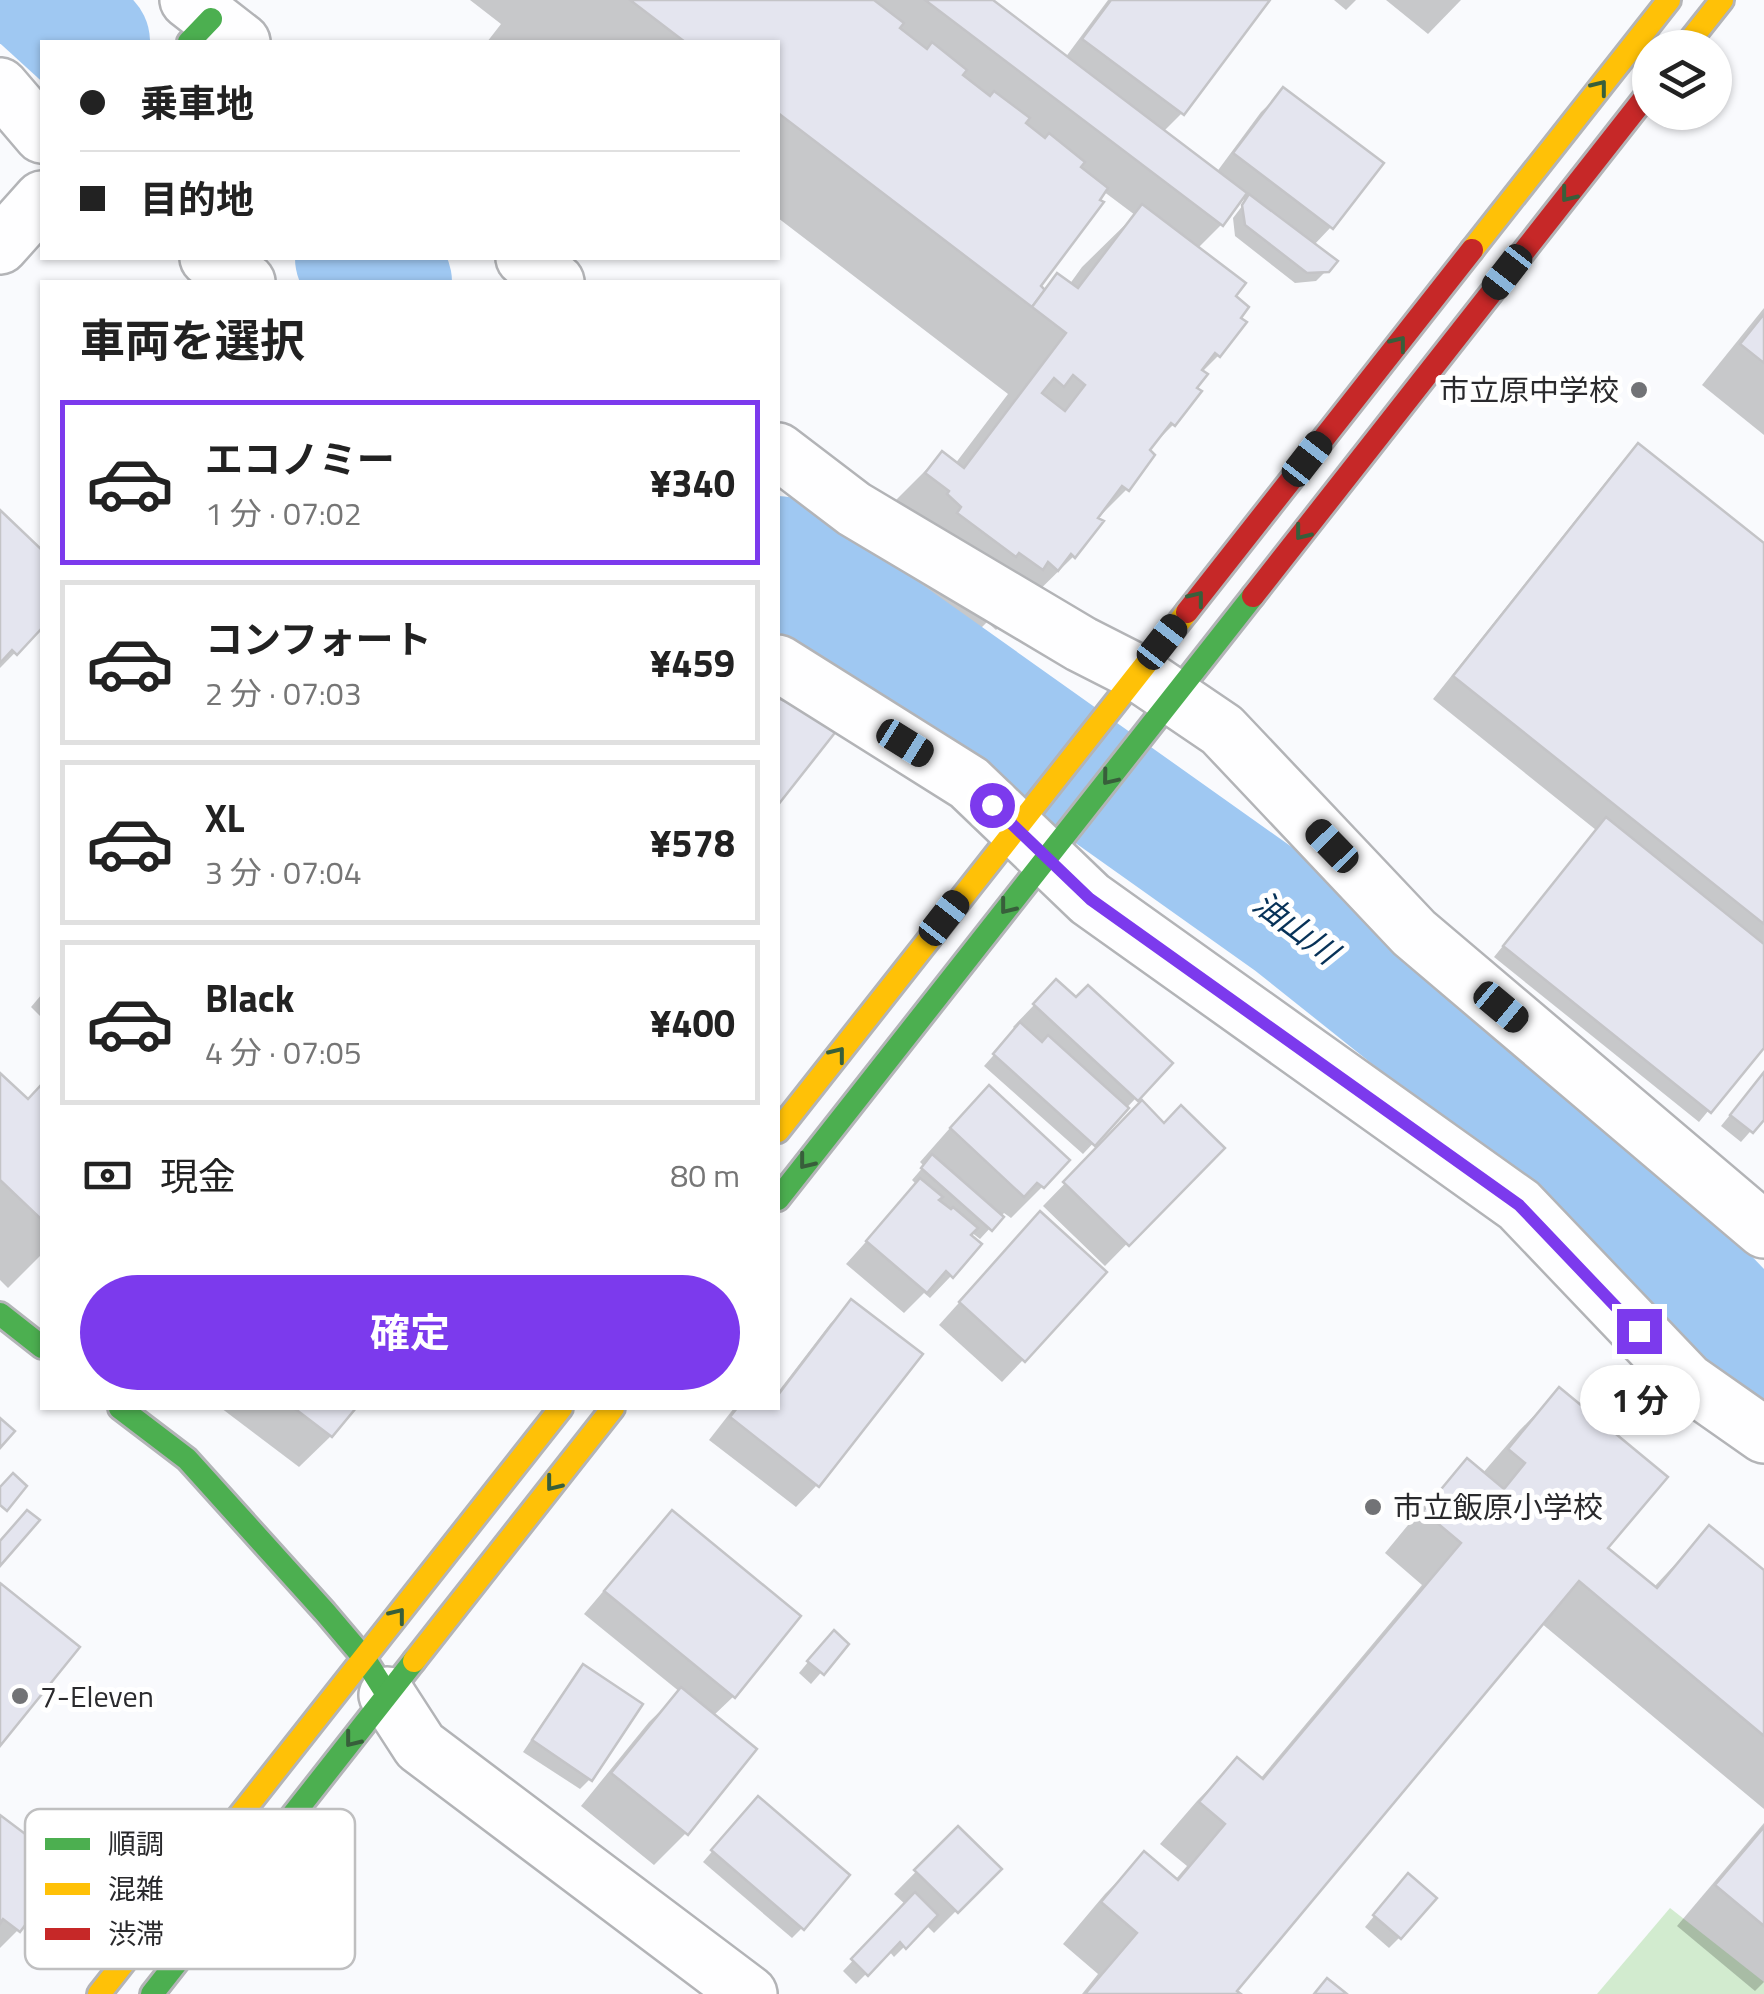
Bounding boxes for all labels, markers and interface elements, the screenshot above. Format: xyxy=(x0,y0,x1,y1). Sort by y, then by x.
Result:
map controls xyxy=(1632,30,1732,130)
button: layers xyxy=(1632,30,1732,130)
text: 乗車地 xyxy=(140,74,254,132)
one-way arrow xyxy=(1588,81,1606,99)
text: 目的地 xyxy=(140,170,254,228)
one-way arrow xyxy=(1562,184,1580,202)
car xyxy=(1477,239,1537,305)
text: 車両を選択 xyxy=(80,306,305,374)
one-way arrow xyxy=(1387,336,1404,354)
place label: 市立原中学校 xyxy=(1439,367,1619,413)
marker: 市立原中学校 xyxy=(1628,379,1650,401)
car xyxy=(1277,426,1337,492)
text: エコノミー xyxy=(205,430,395,488)
icon: car xyxy=(85,438,175,528)
text: ¥340 xyxy=(650,454,735,512)
text: 1 分 · 07:02 xyxy=(205,489,362,537)
one-way arrow xyxy=(1296,522,1314,540)
one-way arrow xyxy=(1185,591,1203,609)
car xyxy=(1132,609,1192,675)
text: コンフォート xyxy=(205,610,432,668)
icon: car xyxy=(85,618,175,708)
text: ¥459 xyxy=(650,634,735,692)
text: 2 分 · 07:03 xyxy=(205,669,362,717)
car xyxy=(872,714,938,772)
one-way arrow xyxy=(1103,767,1120,785)
route start xyxy=(970,783,1015,828)
text: XL xyxy=(205,789,245,847)
icon: car xyxy=(85,798,175,888)
text: ¥578 xyxy=(650,814,735,872)
car xyxy=(1300,814,1364,878)
text: 3 分 · 07:04 xyxy=(205,848,362,896)
water label: 油山川 xyxy=(1243,879,1351,977)
car xyxy=(914,885,974,951)
one-way arrow xyxy=(1001,895,1019,913)
text: Black xyxy=(205,969,294,1027)
car xyxy=(1468,976,1534,1038)
icon: car xyxy=(85,978,175,1068)
text: ¥400 xyxy=(650,994,735,1052)
text: 4 分 · 07:05 xyxy=(205,1028,362,1076)
one-way arrow xyxy=(826,1047,843,1065)
text: 現金 xyxy=(160,1147,236,1205)
icon: cash xyxy=(80,1148,135,1203)
text: 80 m xyxy=(670,1151,740,1199)
one-way arrow xyxy=(801,1151,818,1169)
button: 確定 xyxy=(80,1275,740,1390)
route end xyxy=(1617,1309,1662,1354)
callout: 1 分 xyxy=(1579,1366,1699,1436)
text: 1 分 xyxy=(1612,1376,1668,1424)
one-way arrow xyxy=(547,1473,565,1491)
place label: 市立飯原小学校 xyxy=(1393,1484,1603,1530)
marker: 市立飯原小学校 xyxy=(1362,1496,1384,1518)
one-way arrow xyxy=(386,1608,404,1626)
place label: 7-Eleven xyxy=(40,1673,154,1719)
marker: 7-Eleven xyxy=(9,1685,31,1707)
one-way arrow xyxy=(346,1728,364,1746)
legend xyxy=(25,1809,355,1969)
text: 順調 xyxy=(108,1822,164,1865)
text: 混雑 xyxy=(108,1867,164,1910)
text: 渋滞 xyxy=(108,1912,164,1955)

